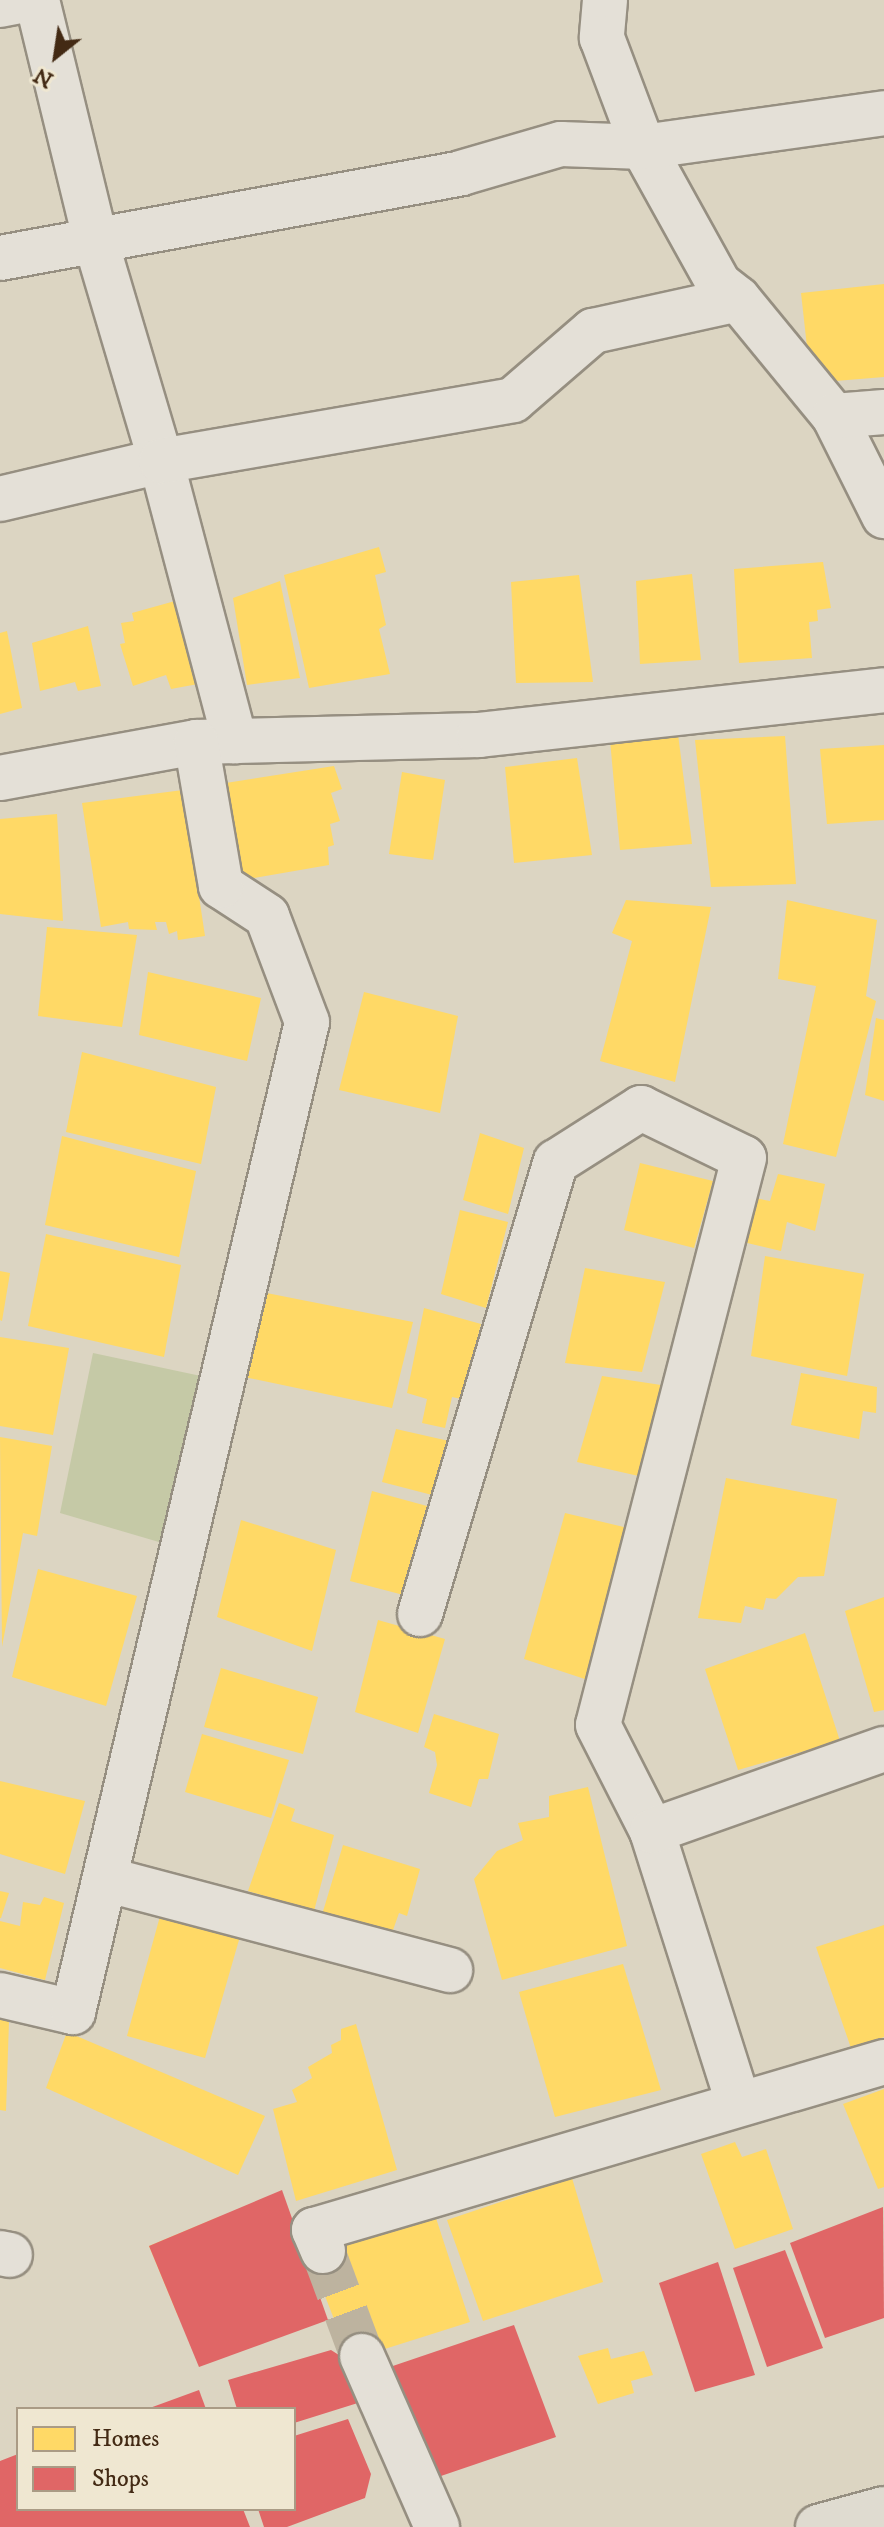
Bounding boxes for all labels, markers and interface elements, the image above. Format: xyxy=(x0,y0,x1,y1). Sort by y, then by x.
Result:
north arrow xyxy=(16,16,96,96)
text: N xyxy=(29,61,58,93)
legend xyxy=(16,2407,296,2511)
text: Homes xyxy=(92,2424,159,2454)
text: Shops xyxy=(92,2464,149,2494)

